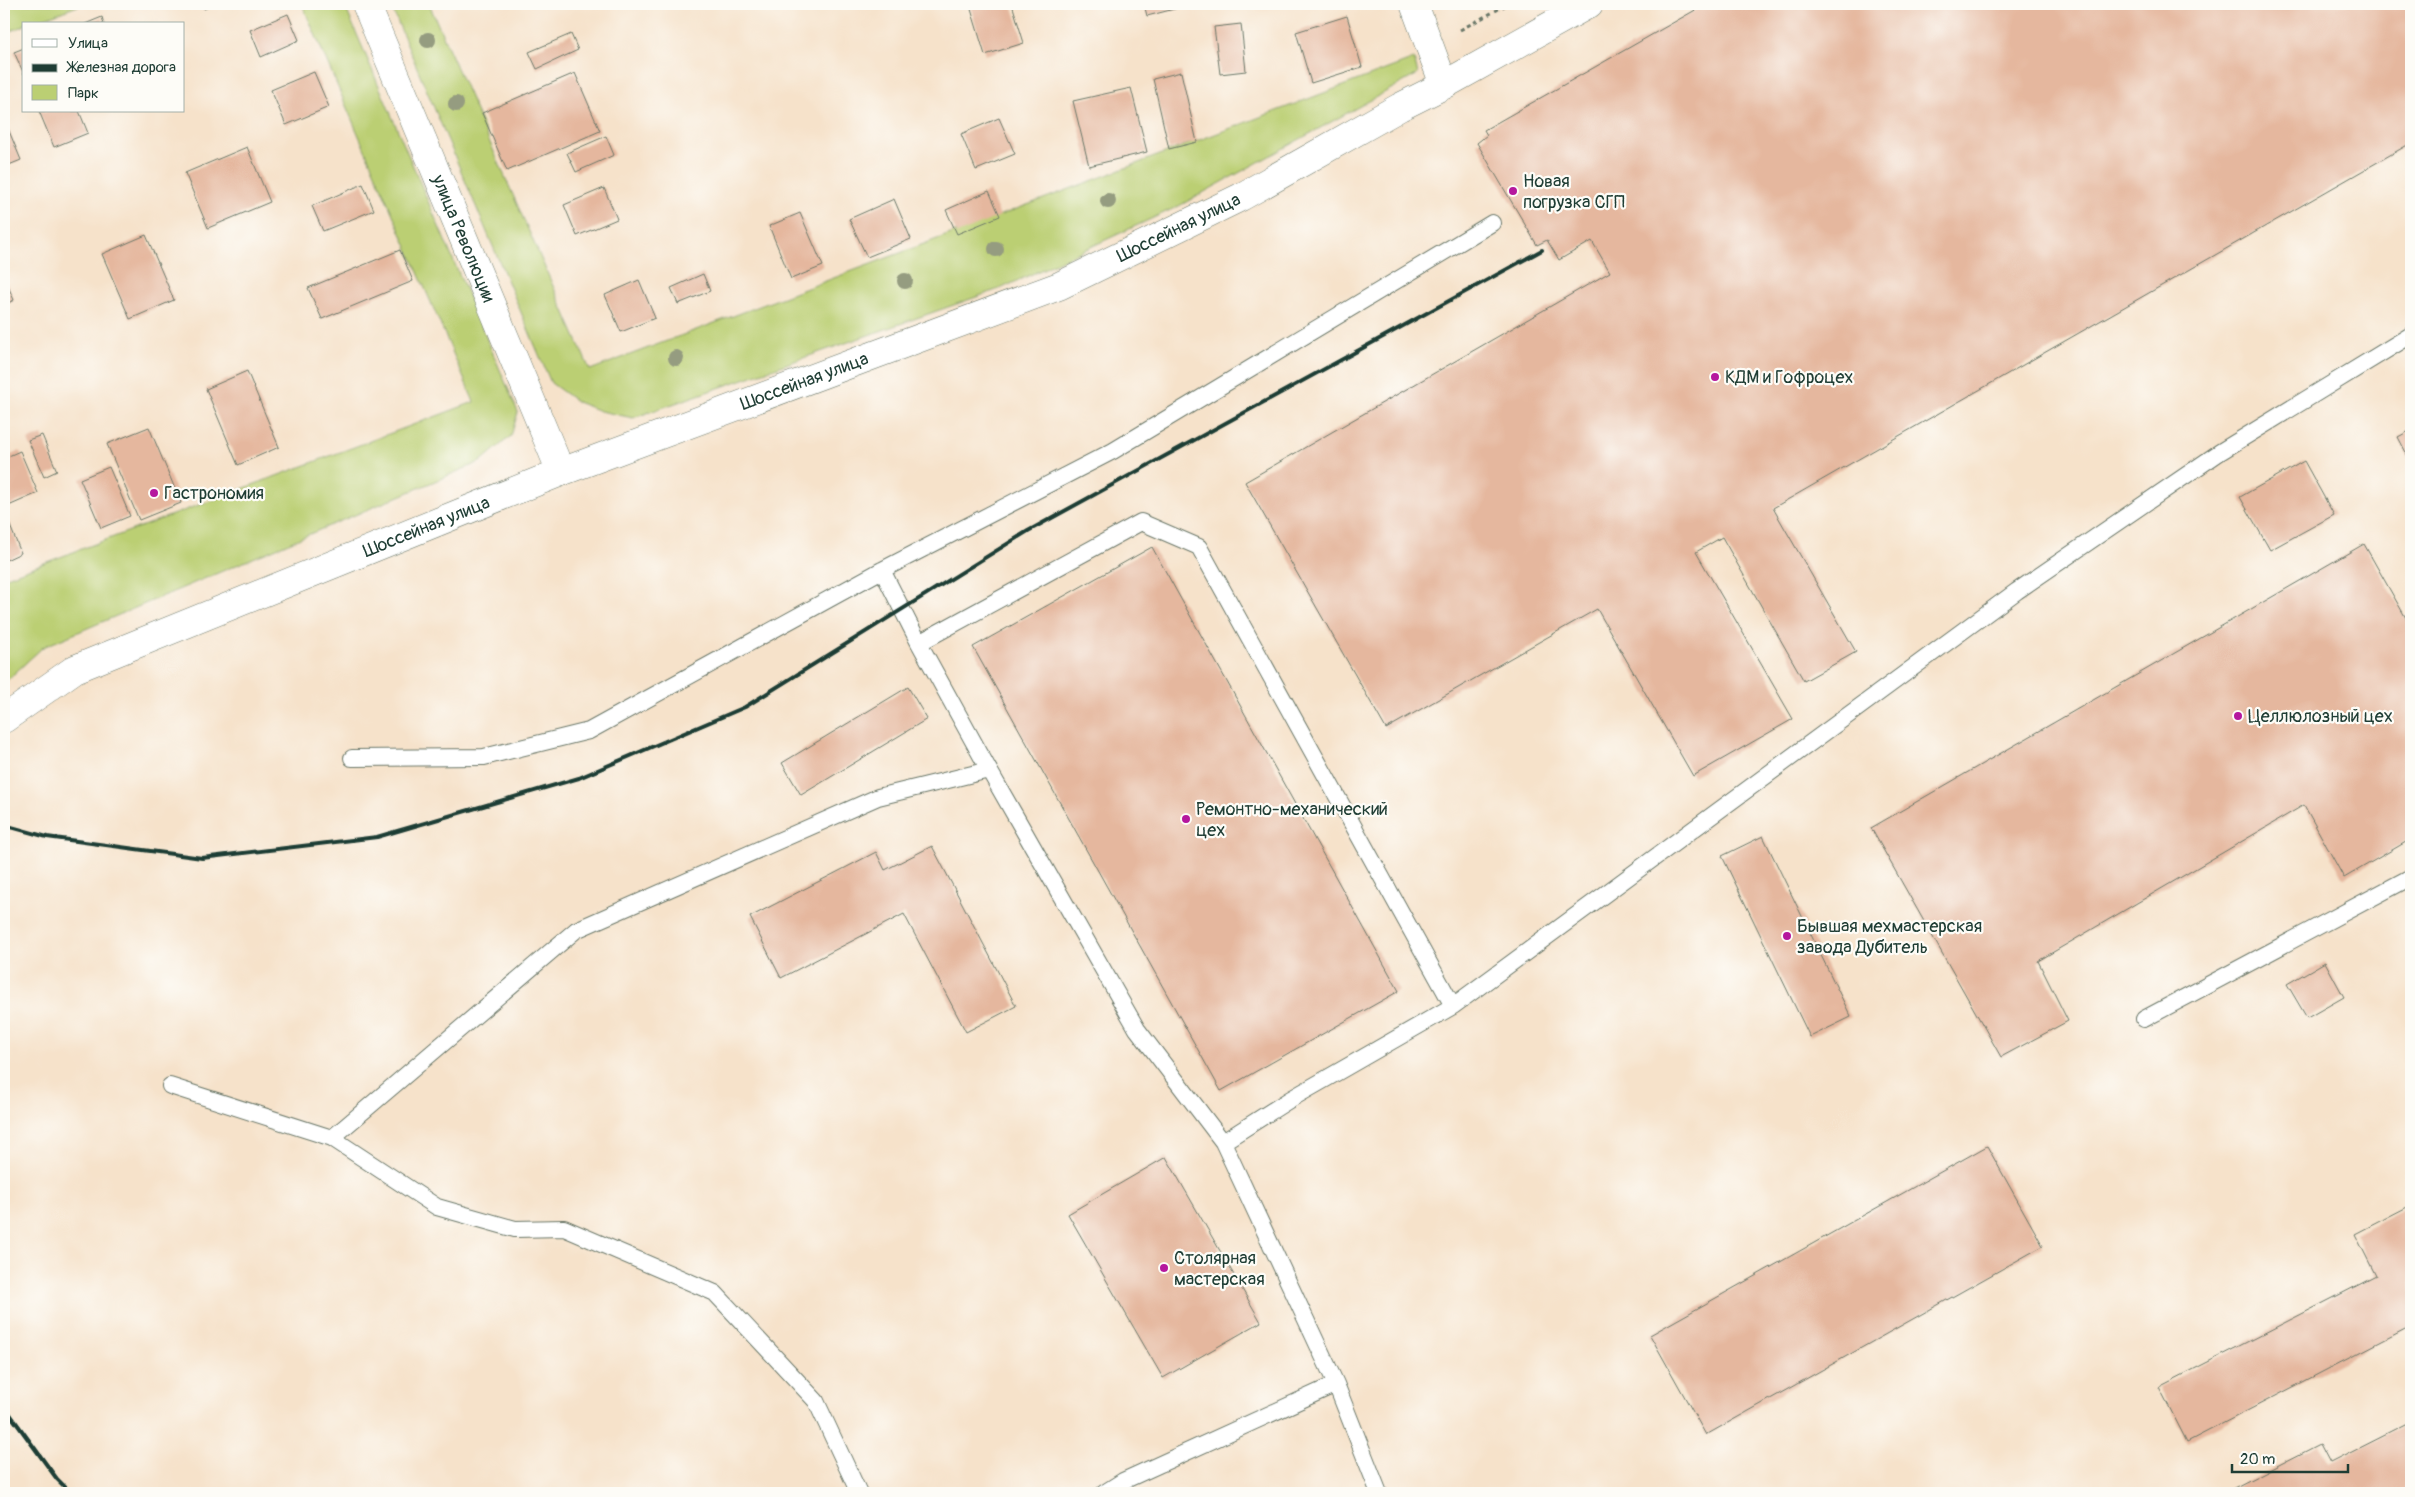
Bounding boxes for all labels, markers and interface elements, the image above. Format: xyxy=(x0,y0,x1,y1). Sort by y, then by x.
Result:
legend xyxy=(22,22,185,112)
text: Улица xyxy=(68,34,108,53)
text: Железная дорога xyxy=(66,58,176,77)
text: Парк xyxy=(68,84,99,103)
place label: Новая погрузка СГП xyxy=(1523,170,1625,214)
street label: улица Революции xyxy=(426,171,500,306)
marker: Новая погрузка СГП xyxy=(1507,185,1519,197)
street label: Шоссейная улица xyxy=(1113,188,1244,268)
street label: Шоссейная улица xyxy=(737,347,872,416)
place label: КДМ и Гофроцех xyxy=(1725,366,1853,389)
marker: КДМ и Гофроцех xyxy=(1709,371,1721,383)
place label: Гастрономия xyxy=(164,482,264,505)
marker: Гастрономия xyxy=(148,487,160,499)
street label: Шоссейная улица xyxy=(360,491,493,563)
place label: Целлюлозный цех xyxy=(2248,705,2393,728)
marker: Целлюлозный цех xyxy=(2232,710,2244,722)
place label: Ремонтно-механический цех xyxy=(1196,798,1388,842)
marker: Ремонтно-механический цех xyxy=(1180,813,1192,825)
place label: Бывшая мехмастерская завода Дубитель xyxy=(1797,915,1982,959)
marker: Бывшая мехмастерская завода Дубитель xyxy=(1781,930,1793,942)
place label: Столярная мастерская xyxy=(1174,1247,1265,1291)
marker: Столярная мастерская xyxy=(1158,1262,1170,1274)
scale bar xyxy=(2232,1442,2349,1474)
text: 20 m xyxy=(2240,1450,2275,1469)

